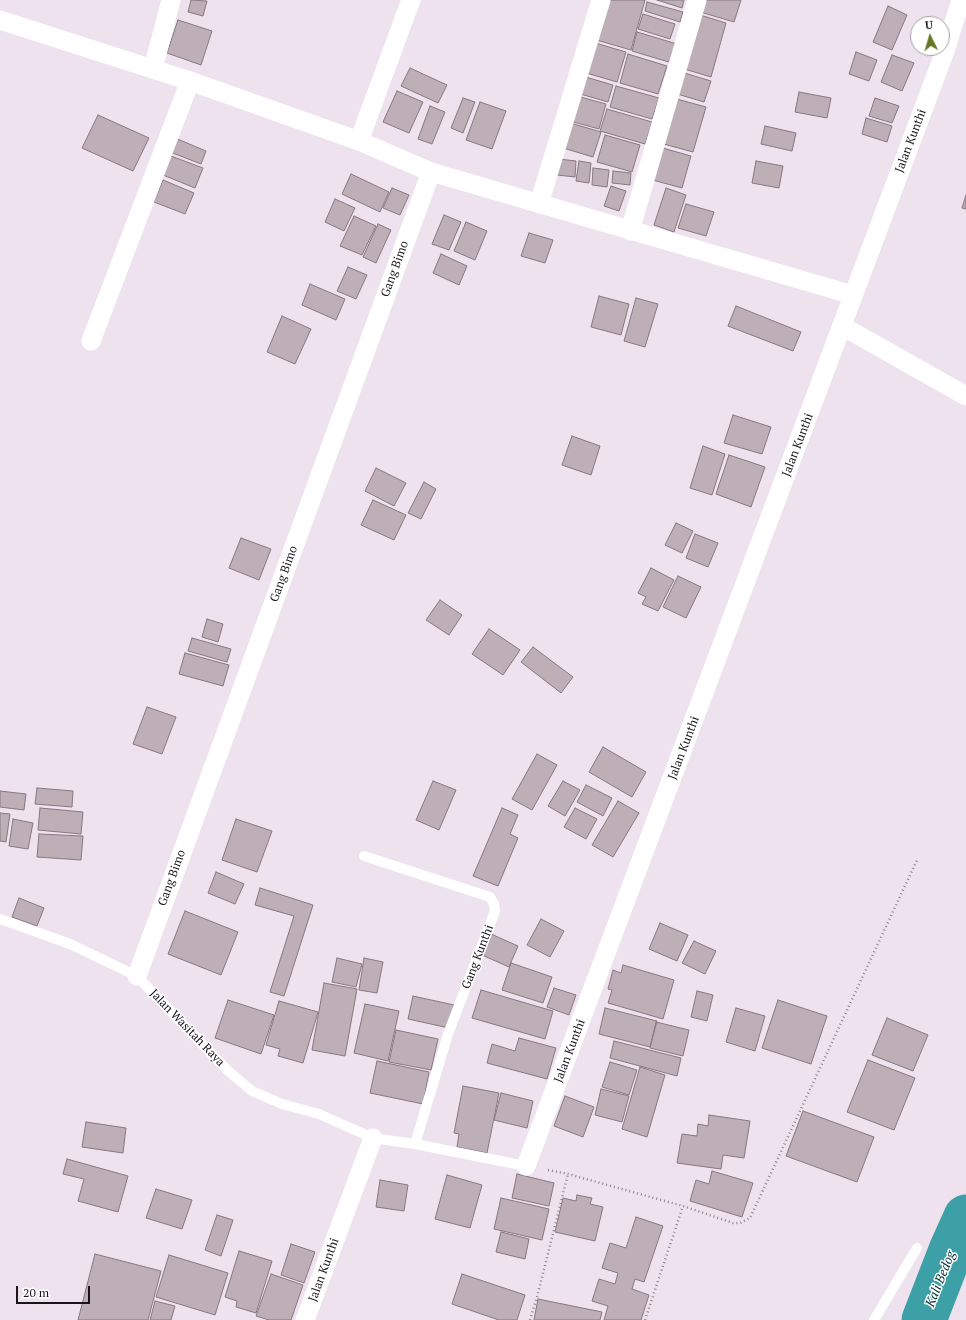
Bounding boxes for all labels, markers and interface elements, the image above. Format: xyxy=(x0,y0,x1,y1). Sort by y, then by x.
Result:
north arrow xyxy=(910,16,950,56)
text: U xyxy=(925,18,934,32)
street label: Jalan Kunthi xyxy=(892,107,930,175)
street label: Gang Bimo xyxy=(378,239,412,299)
street label: Jalan Kunthi xyxy=(779,411,817,479)
street label: Gang Bimo xyxy=(267,544,301,604)
street label: Jalan Kunthi xyxy=(665,714,703,782)
street label: Gang Bimo xyxy=(155,848,189,908)
street label: Gang Kunthi xyxy=(459,923,497,991)
street label: Jalan Wasitah Raya xyxy=(147,987,227,1069)
street label: Jalan Kunthi xyxy=(551,1017,589,1085)
street label: Jalan Kunthi xyxy=(306,1236,342,1304)
water label: Kali Bedog xyxy=(923,1249,959,1309)
scale bar xyxy=(18,1278,92,1304)
text: 20 m xyxy=(23,1285,49,1300)

